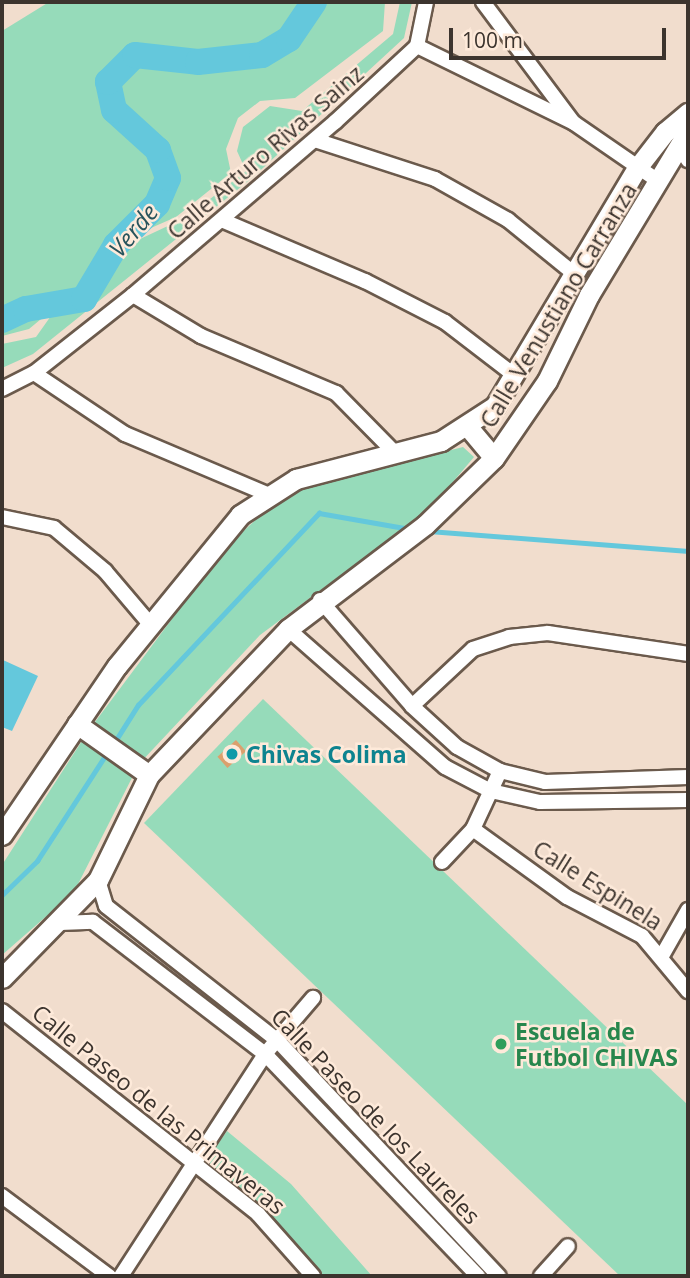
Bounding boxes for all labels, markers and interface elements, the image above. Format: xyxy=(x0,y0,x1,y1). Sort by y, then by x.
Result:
scale bar xyxy=(452,14,669,58)
text: 100 m xyxy=(462,26,523,54)
street label: Calle Arturo Rivas Sainz xyxy=(161,59,369,245)
street label: Calle Venustiano Carranza xyxy=(474,178,642,432)
water label: Verde xyxy=(103,198,163,262)
place label: Chivas Colima xyxy=(246,740,407,768)
marker: Chivas Colima xyxy=(224,746,240,762)
street label: Calle Espinela xyxy=(528,834,668,936)
street label: Calle Paseo de las Primaveras xyxy=(27,998,291,1220)
street label: Calle Paseo de los Laureles xyxy=(266,1003,486,1229)
place label: Escuela de Futbol CHIVAS xyxy=(515,1017,678,1071)
marker: Escuela de Futbol CHIVAS xyxy=(493,1036,509,1052)

